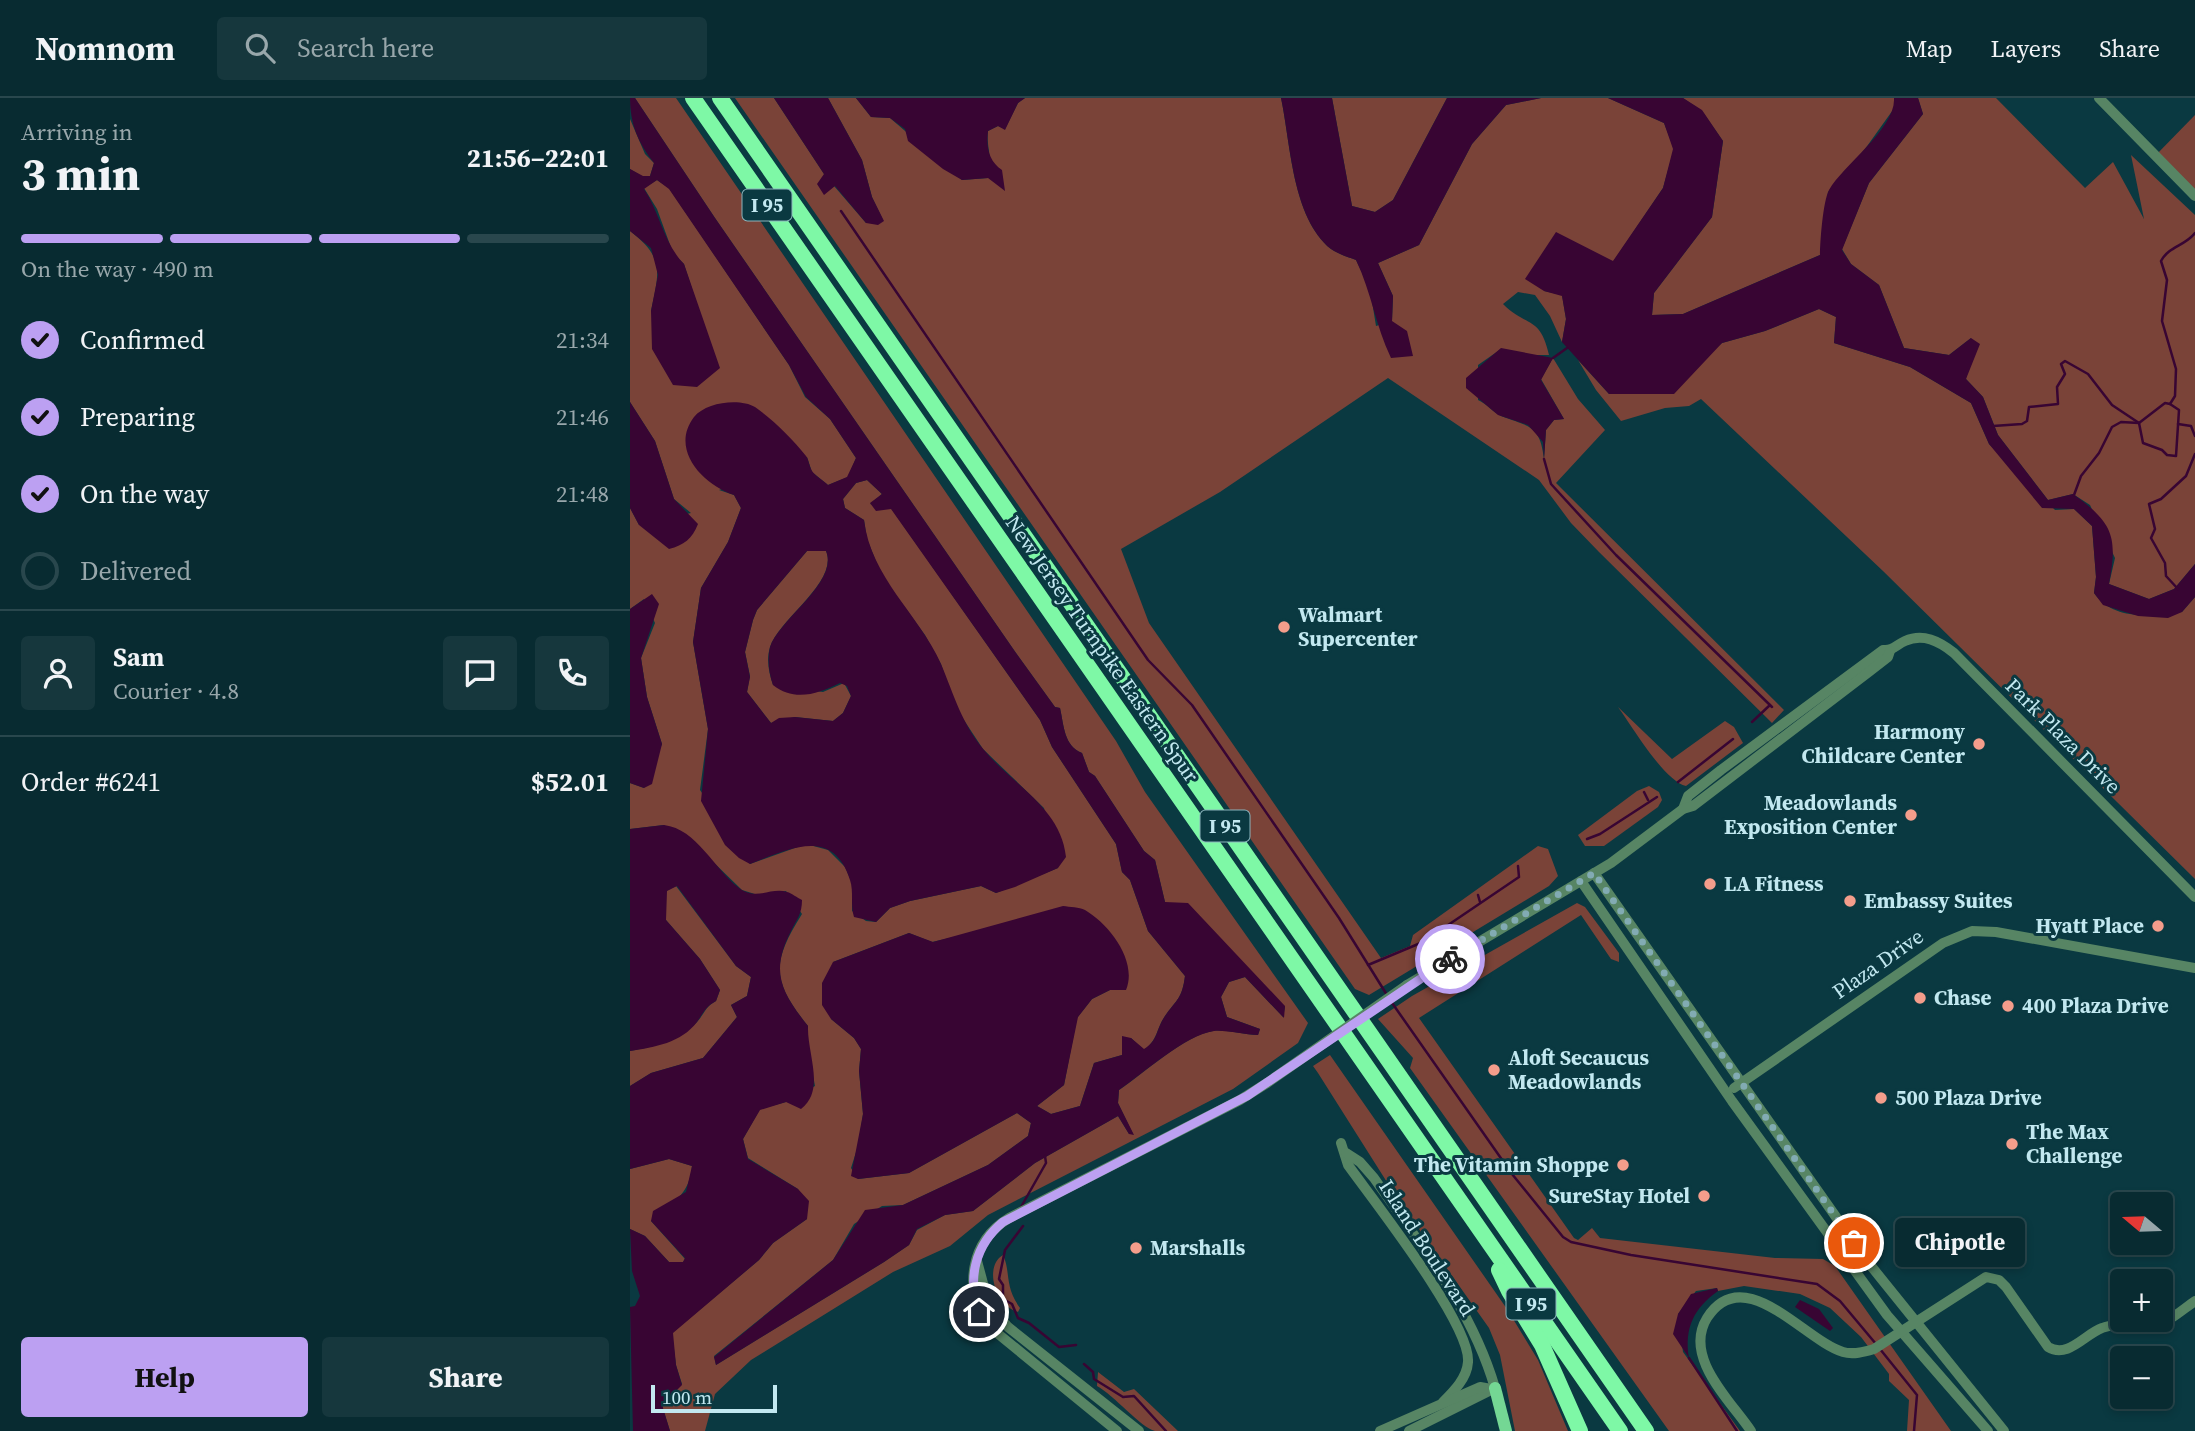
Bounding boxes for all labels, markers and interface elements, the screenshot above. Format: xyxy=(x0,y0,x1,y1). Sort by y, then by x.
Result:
search box xyxy=(217,17,707,80)
text: Nomnom xyxy=(35,26,175,71)
icon: search xyxy=(241,29,279,67)
text: Search here xyxy=(297,30,434,66)
text: Map xyxy=(1906,32,1953,65)
text: Layers xyxy=(1991,32,2061,65)
text: Share xyxy=(2099,32,2160,65)
text: Arriving in xyxy=(21,116,133,148)
text: 21:56–22:01 xyxy=(467,140,609,176)
text: 3 min xyxy=(21,142,140,205)
road number: I 95 xyxy=(743,190,792,220)
text: On the way · 490 m xyxy=(21,253,214,285)
icon: check xyxy=(21,321,59,359)
text: Confirmed xyxy=(80,322,205,358)
text: 21:34 xyxy=(556,324,609,356)
icon: check xyxy=(21,398,59,436)
text: Preparing xyxy=(80,399,195,435)
text: 21:46 xyxy=(556,401,609,433)
icon: check xyxy=(21,475,59,513)
text: On the way xyxy=(80,476,209,512)
text: 21:48 xyxy=(556,478,609,510)
street label: New Jersey Turnpike Eastern Spur xyxy=(999,510,1206,788)
text: Delivered xyxy=(80,553,191,589)
place label: Walmart Supercenter xyxy=(1298,600,1418,653)
marker: Walmart Supercenter xyxy=(1276,619,1292,635)
button: person xyxy=(21,636,95,710)
button: chat xyxy=(443,636,517,710)
button: phone xyxy=(535,636,609,710)
text: Sam xyxy=(113,639,164,675)
street label: Park Plaza Drive xyxy=(1999,671,2128,800)
text: Courier · 4.8 xyxy=(113,675,239,707)
place label: Harmony Childcare Center xyxy=(1802,717,1966,770)
marker: Harmony Childcare Center xyxy=(1971,736,1987,752)
text: Order #6241 xyxy=(21,764,161,800)
text: $52.01 xyxy=(531,764,609,800)
place label: Meadowlands Exposition Center xyxy=(1724,788,1897,841)
marker: Meadowlands Exposition Center xyxy=(1903,807,1919,823)
road number: I 95 xyxy=(1200,810,1250,842)
place label: LA Fitness xyxy=(1724,869,1824,898)
marker: LA Fitness xyxy=(1702,876,1718,892)
place label: Embassy Suites xyxy=(1864,886,2013,915)
marker: Embassy Suites xyxy=(1842,893,1858,909)
place label: Hyatt Place xyxy=(2035,911,2144,940)
marker: Hyatt Place xyxy=(2150,918,2166,934)
street label: Plaza Drive xyxy=(1826,922,1929,1006)
courier xyxy=(1415,924,1485,994)
icon: bike xyxy=(1431,940,1469,978)
place label: Chase xyxy=(1934,983,1992,1012)
marker: Chase xyxy=(1912,990,1928,1006)
place label: 400 Plaza Drive xyxy=(2022,991,2169,1020)
marker: 400 Plaza Drive xyxy=(2000,998,2016,1014)
place label: Aloft Secaucus Meadowlands xyxy=(1508,1043,1650,1096)
marker: Aloft Secaucus Meadowlands xyxy=(1486,1062,1502,1078)
place label: 500 Plaza Drive xyxy=(1895,1083,2042,1112)
marker: 500 Plaza Drive xyxy=(1873,1090,1889,1106)
place label: The Max Challenge xyxy=(2026,1117,2123,1170)
marker: The Max Challenge xyxy=(2004,1136,2020,1152)
place label: The Vitamin Shoppe xyxy=(1414,1150,1609,1179)
marker: The Vitamin Shoppe xyxy=(1615,1157,1631,1173)
street label: Island Boulevard xyxy=(1372,1174,1482,1322)
place label: SureStay Hotel xyxy=(1548,1181,1690,1210)
marker: SureStay Hotel xyxy=(1696,1188,1712,1204)
north arrow xyxy=(2110,1192,2174,1255)
map controls xyxy=(2110,1192,2173,1409)
pin xyxy=(1824,1213,1884,1273)
callout: Chipotle xyxy=(1896,1218,2026,1268)
icon: bag xyxy=(1835,1224,1873,1262)
text: Chipotle xyxy=(1915,1226,2005,1258)
place label: Marshalls xyxy=(1150,1233,1246,1262)
marker: Marshalls xyxy=(1128,1240,1144,1256)
button: + xyxy=(2110,1269,2173,1332)
pin xyxy=(949,1282,1009,1342)
road number: I 95 xyxy=(1506,1288,1556,1320)
icon: home xyxy=(960,1293,998,1331)
button: Help xyxy=(21,1337,308,1417)
button: Share xyxy=(322,1337,609,1417)
button: − xyxy=(2110,1346,2173,1409)
scale bar xyxy=(651,1382,777,1414)
text: 100 m xyxy=(662,1384,712,1410)

